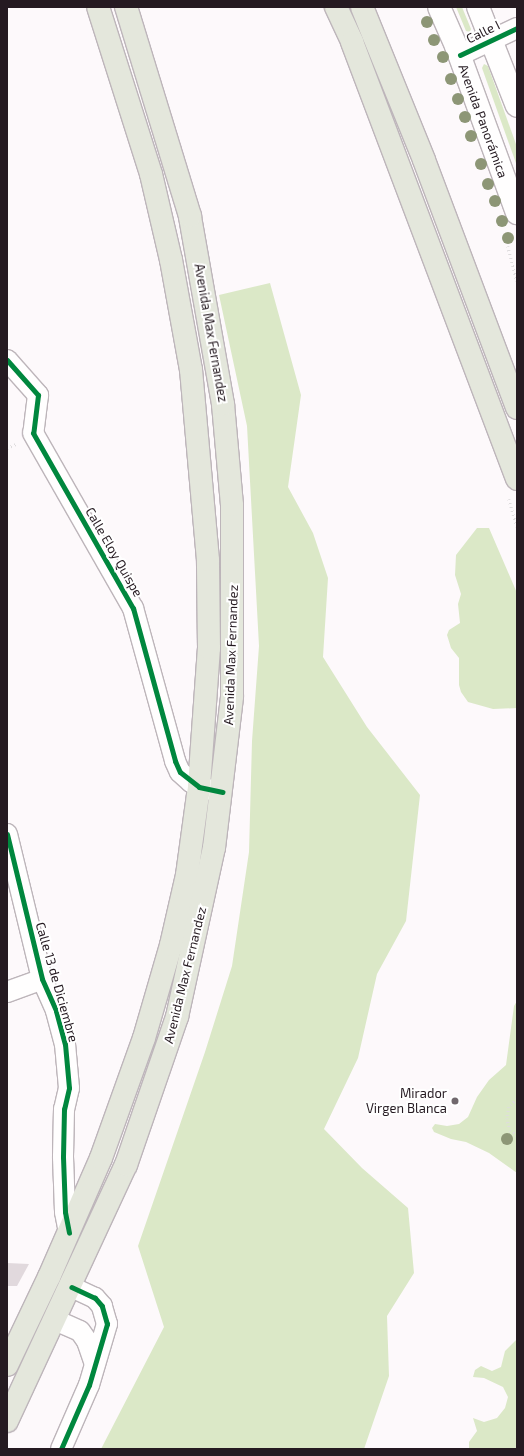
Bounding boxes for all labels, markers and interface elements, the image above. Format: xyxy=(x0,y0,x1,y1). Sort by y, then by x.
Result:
street label: Calle I xyxy=(464,17,502,47)
street label: Avenida Panorámica xyxy=(455,62,511,180)
street label: Avenida Max Fernandez xyxy=(191,262,231,404)
street label: Calle Eloy Quispe xyxy=(82,504,146,600)
street label: Avenida Max Fernandez xyxy=(221,585,241,725)
street label: Avenida Max Fernandez xyxy=(160,905,210,1045)
street label: Calle 13 de Diciembre xyxy=(32,920,82,1044)
place label: Mirador Virgen Blanca xyxy=(366,1086,447,1117)
marker: Mirador Virgen Blanca xyxy=(450,1096,460,1106)

